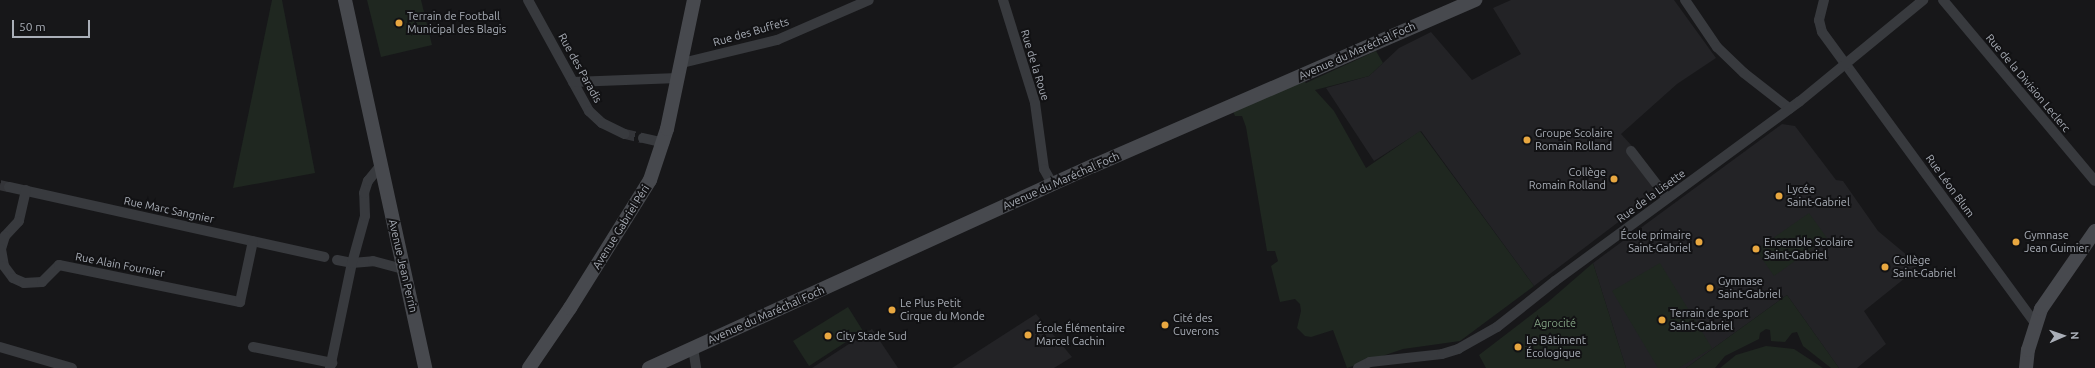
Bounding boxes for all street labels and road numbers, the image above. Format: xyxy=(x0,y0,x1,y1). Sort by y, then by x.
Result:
street label: Rue des Buffets xyxy=(712,15,790,49)
street label: Avenue du Maréchal Foch xyxy=(1297,19,1417,83)
street label: Rue de la Roue xyxy=(1018,28,1052,102)
street label: Rue des Paradis xyxy=(555,31,605,105)
street label: Rue de la Division Leclerc xyxy=(1983,31,2073,135)
street label: Avenue du Maréchal Foch xyxy=(1001,149,1121,213)
street label: Rue Léon Blum xyxy=(1923,152,1977,220)
street label: Rue de la Lisette xyxy=(1614,167,1688,225)
street label: Avenue Gabriel Péri xyxy=(590,183,652,271)
street label: Rue Marc Sangnier xyxy=(123,194,215,226)
street label: Avenue Jean Perrin xyxy=(386,218,420,314)
street label: Rue Alain Fournier xyxy=(74,250,166,280)
street label: Avenue du Maréchal Foch xyxy=(706,283,826,347)

